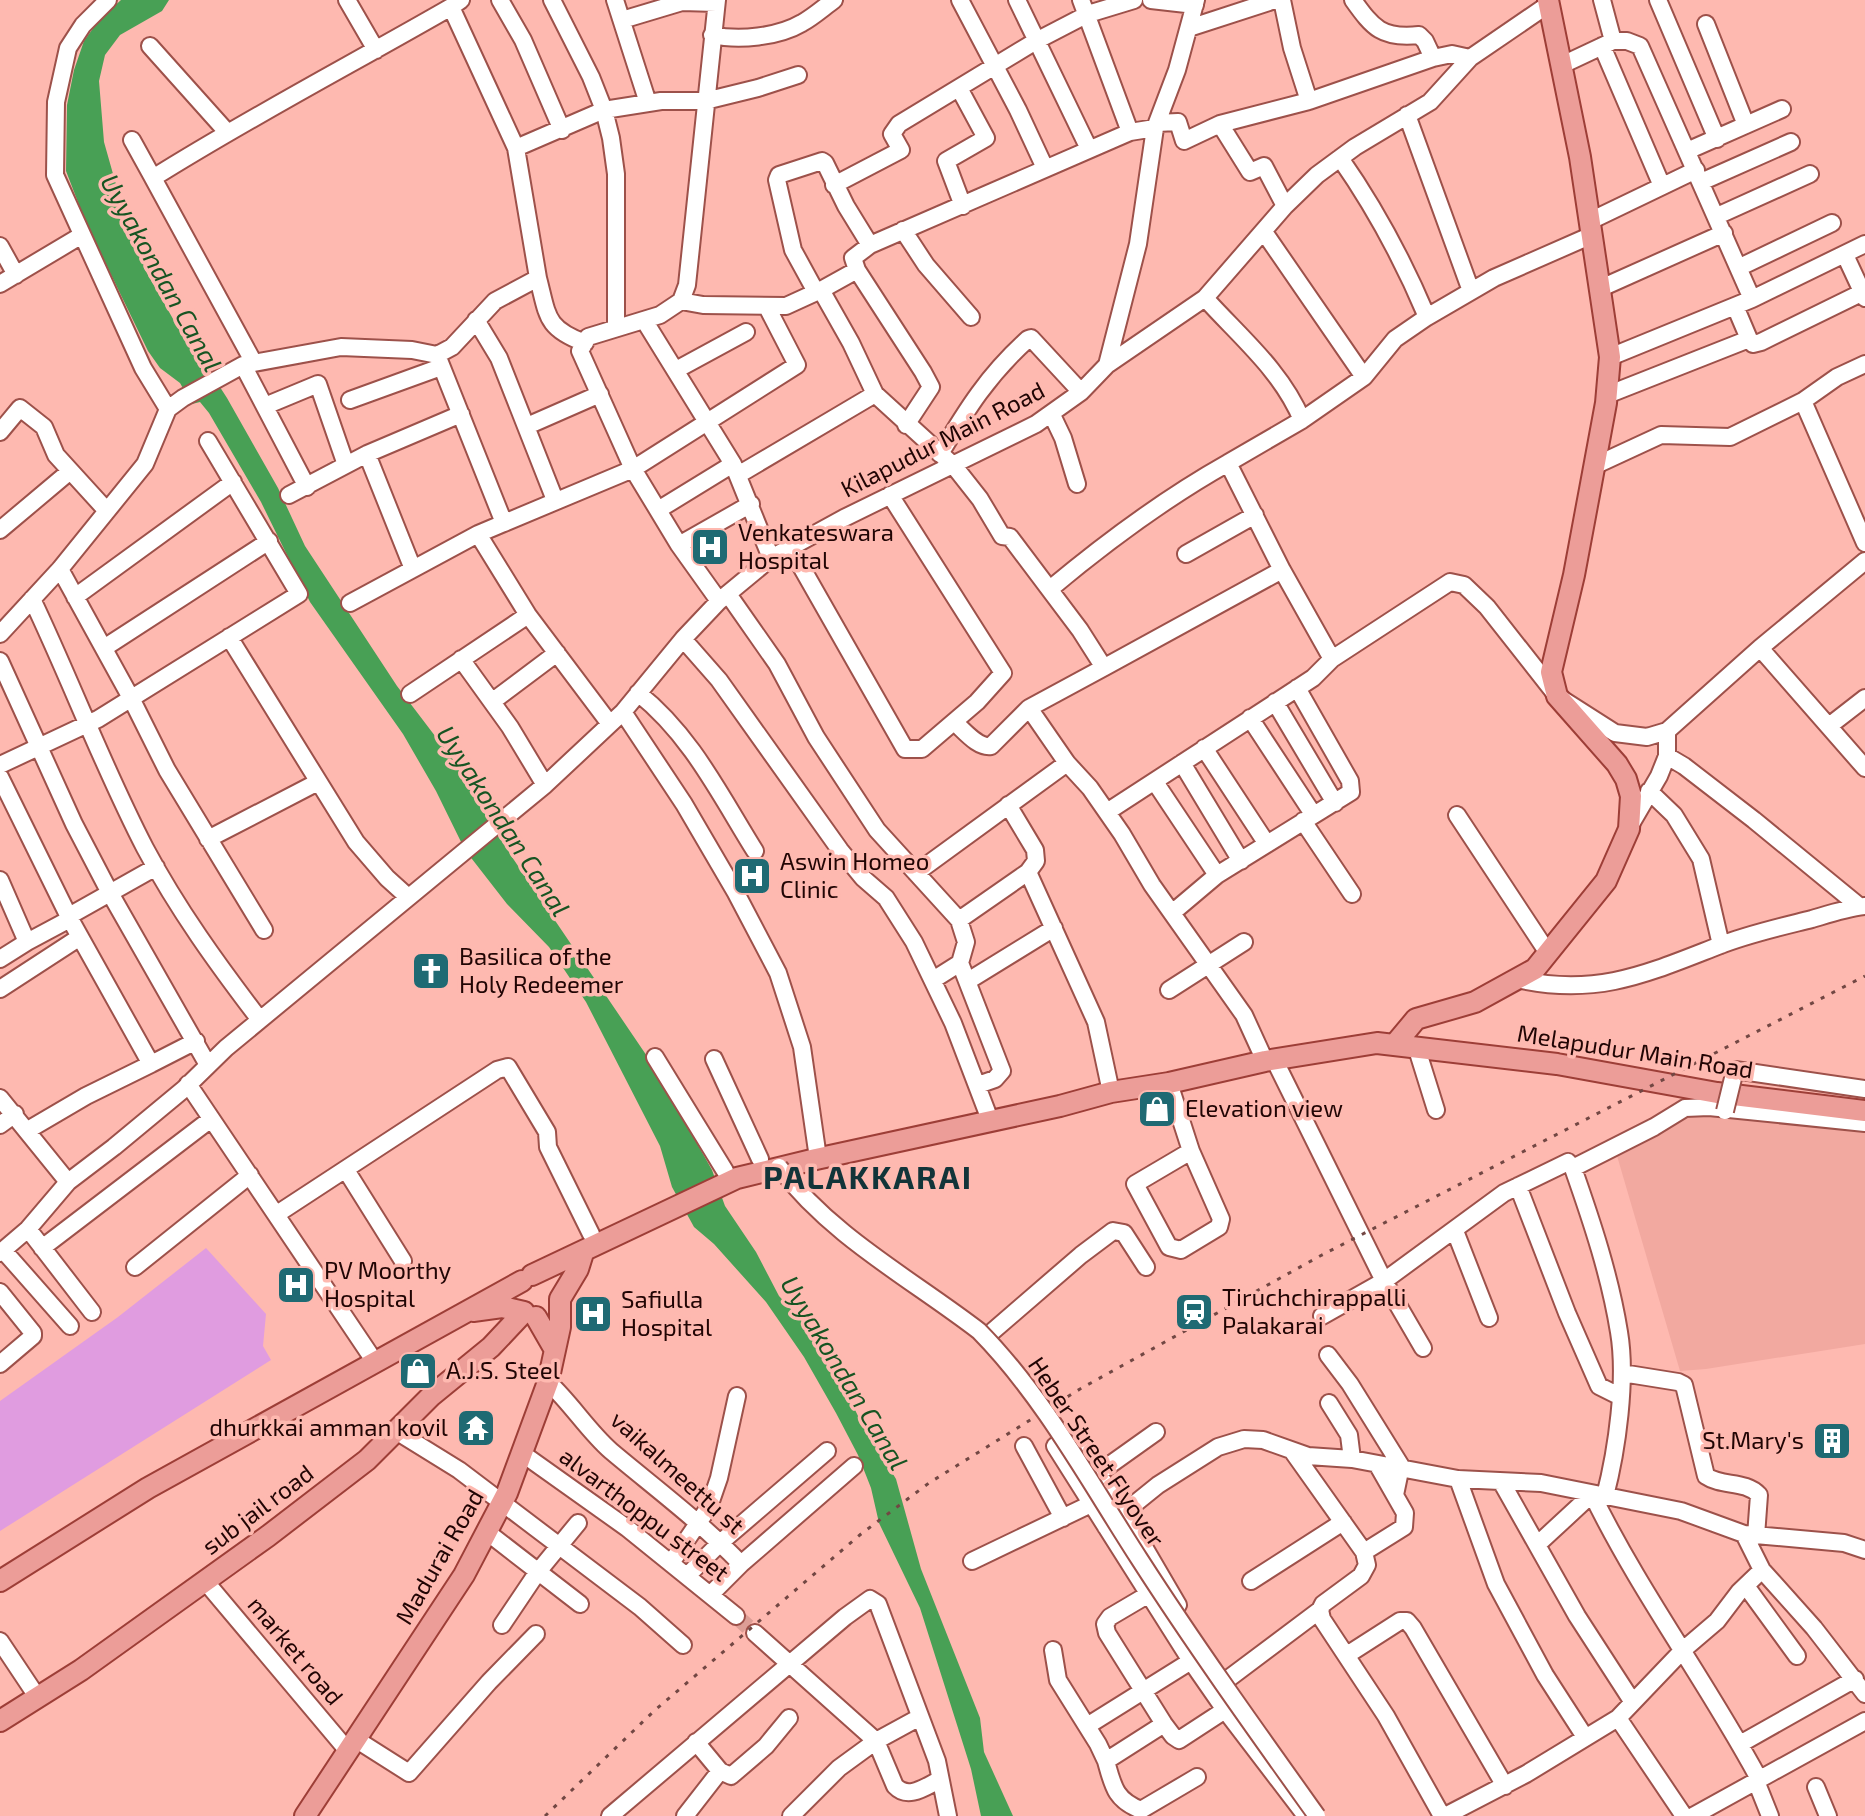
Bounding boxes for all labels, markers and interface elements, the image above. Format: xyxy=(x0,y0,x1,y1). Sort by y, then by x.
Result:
water label: Uyyakondan Canal xyxy=(94,168,229,377)
street label: Kilapudur Main Road xyxy=(836,375,1049,503)
place label: Venkateswara Hospital xyxy=(738,517,894,574)
hospital icon: Venkateswara Hospital xyxy=(689,526,731,568)
water label: Uyyakondan Canal xyxy=(430,719,577,922)
place label: Aswin Homeo Clinic xyxy=(780,846,929,903)
hospital icon: Aswin Homeo Clinic xyxy=(731,855,773,897)
place label: Basilica of the Holy Redeemer xyxy=(459,941,624,998)
church icon: Basilica of the Holy Redeemer xyxy=(410,950,452,992)
street label: Melapudur Main Road xyxy=(1515,1018,1755,1083)
shop icon: Elevation view xyxy=(1136,1088,1178,1130)
place label: Elevation view xyxy=(1185,1093,1343,1122)
district label: PALAKKARAI xyxy=(763,1157,973,1195)
place label: PV Moorthy Hospital xyxy=(324,1255,452,1312)
hospital icon: PV Moorthy Hospital xyxy=(275,1264,317,1306)
water label: Uyyakondan Canal xyxy=(774,1270,915,1475)
place label: Tiruchchirappalli Palakarai xyxy=(1222,1282,1407,1339)
place label: Safiulla Hospital xyxy=(621,1284,712,1341)
station icon: Tiruchchirappalli Palakarai xyxy=(1173,1291,1215,1333)
hospital icon: Safiulla Hospital xyxy=(572,1293,614,1335)
shop icon: A.J.S. Steel xyxy=(397,1350,439,1392)
street label: Heber Street Flyover xyxy=(1023,1351,1172,1552)
place label: A.J.S. Steel xyxy=(446,1355,560,1384)
street label: vaikalmeettu st xyxy=(605,1404,751,1539)
temple icon: dhurkkai amman kovil xyxy=(455,1407,497,1449)
place label: dhurkkai amman kovil xyxy=(209,1412,448,1441)
building icon: St.Mary's xyxy=(1811,1420,1853,1462)
place label: St.Mary's xyxy=(1702,1425,1804,1454)
street label: alvarthoppu street xyxy=(555,1441,735,1587)
street label: sub jail road xyxy=(196,1458,318,1560)
street label: Madurai Road xyxy=(388,1484,489,1629)
street label: market road xyxy=(242,1590,350,1710)

